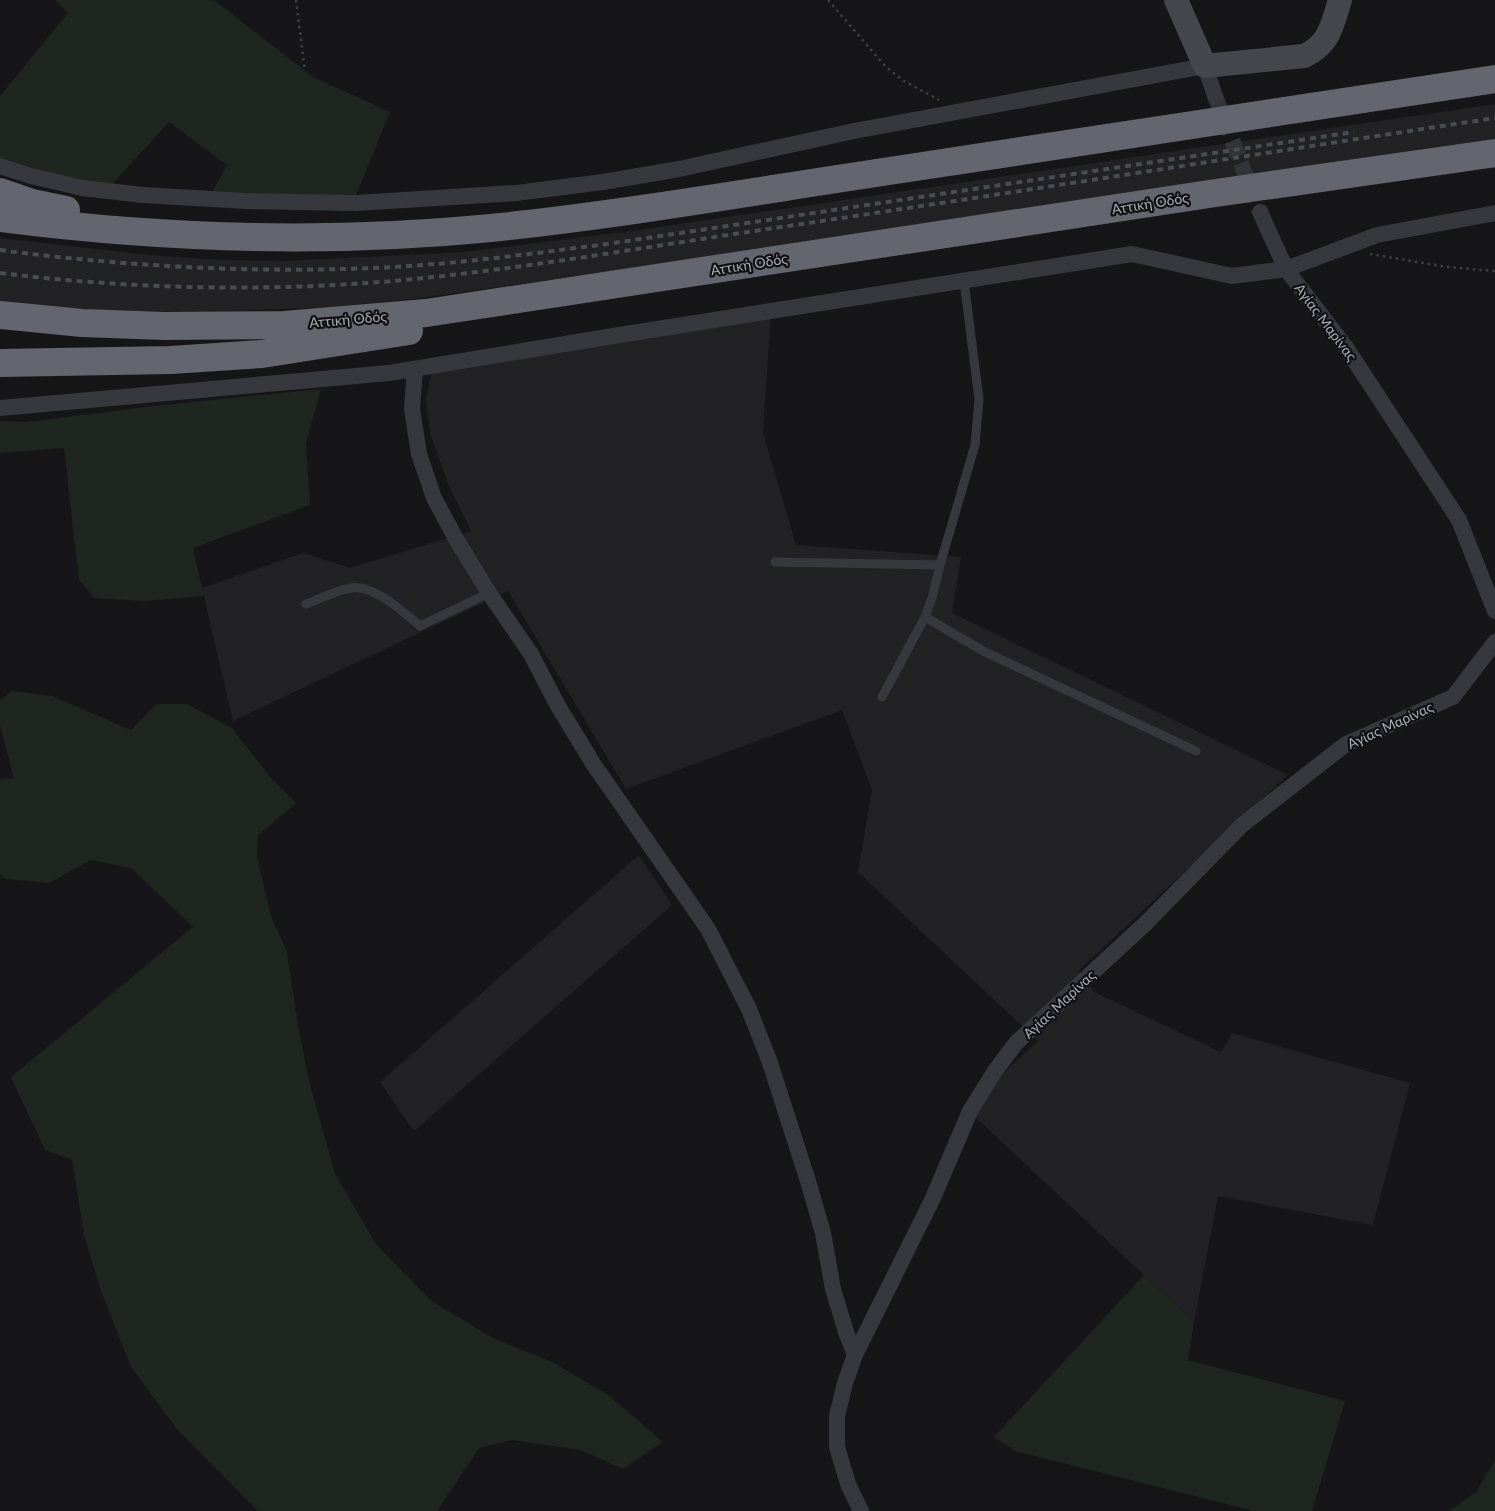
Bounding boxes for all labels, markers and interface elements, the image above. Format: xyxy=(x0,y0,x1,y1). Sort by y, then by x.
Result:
street label: Αττική Οδός xyxy=(1110,188,1190,217)
street label: Αττική Οδός xyxy=(709,249,789,278)
street label: Αγίας Μαρίνας xyxy=(1291,280,1361,364)
street label: Αττική Οδός xyxy=(309,307,388,331)
street label: Αγίας Μαρίνας xyxy=(1344,698,1436,752)
street label: Αγίας Μαρίνας xyxy=(1019,966,1099,1042)

